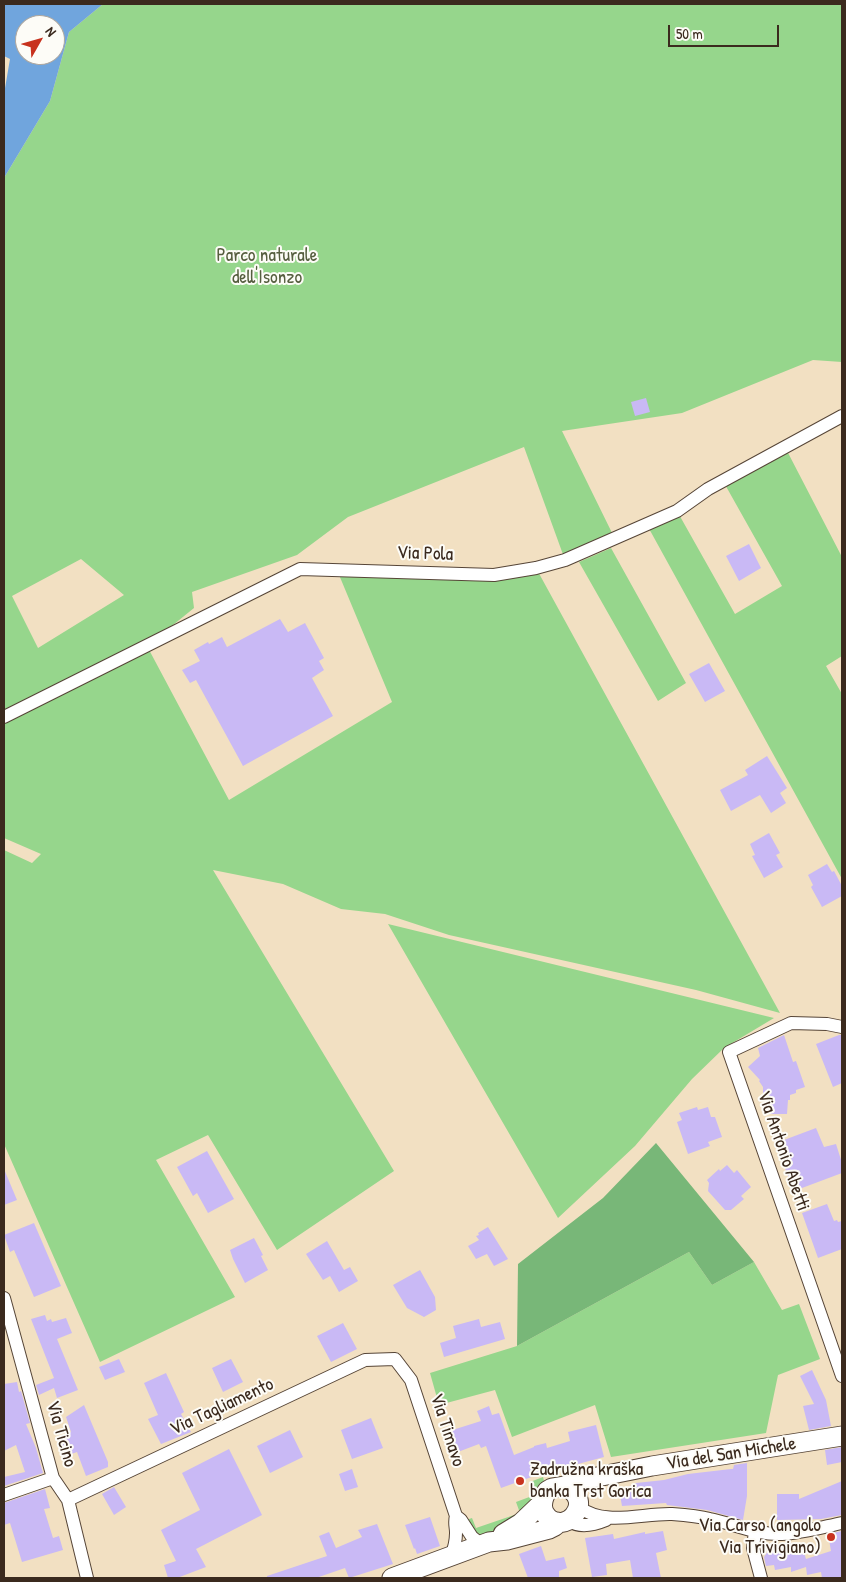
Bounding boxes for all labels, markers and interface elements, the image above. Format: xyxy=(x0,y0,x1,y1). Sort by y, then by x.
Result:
north arrow xyxy=(15,15,65,65)
scale bar xyxy=(671,15,782,47)
text: N xyxy=(42,22,61,40)
text: 50 m xyxy=(676,23,703,44)
park label: Parco naturale dell'Isonzo xyxy=(217,245,317,289)
street label: Via Pola xyxy=(397,542,453,566)
street label: Via Antonio Abetti xyxy=(752,1088,814,1214)
street label: Via Tagliamento xyxy=(167,1373,277,1441)
street label: Via Timavo xyxy=(424,1391,470,1469)
street label: Via Ticino xyxy=(41,1398,81,1470)
street label: Via del San Michele xyxy=(664,1432,798,1476)
place label: Zadružna kraška banka Trst Gorica xyxy=(530,1459,651,1503)
marker: Zadružna kraška banka Trst Gorica xyxy=(514,1475,526,1487)
place label: Via Carso (angolo Via Trivigiano) xyxy=(699,1515,821,1559)
marker: Via Carso (angolo Via Trivigiano) xyxy=(825,1531,837,1543)

